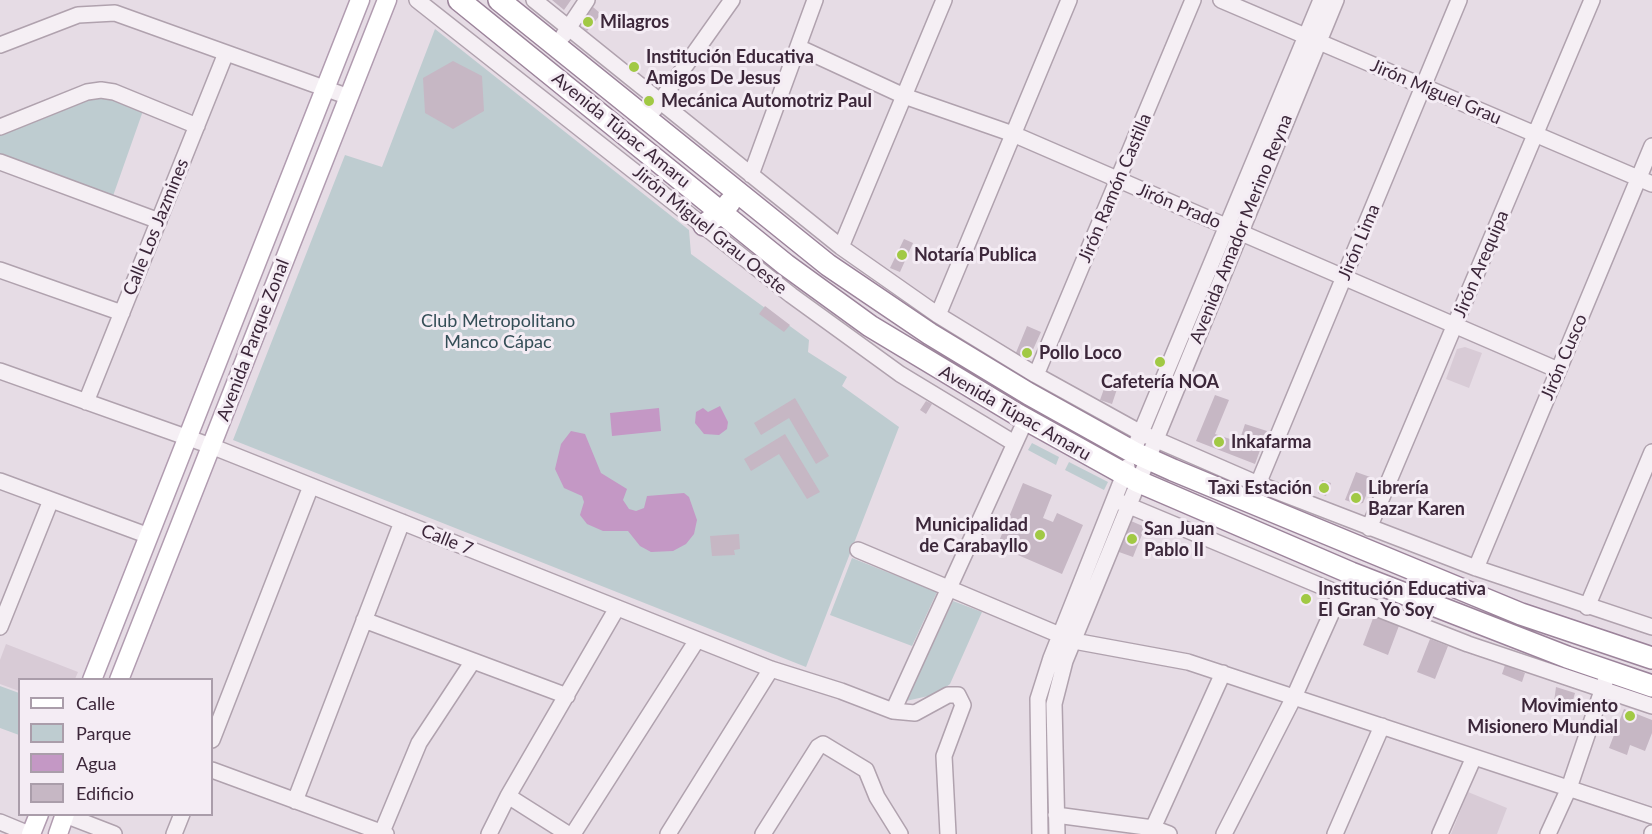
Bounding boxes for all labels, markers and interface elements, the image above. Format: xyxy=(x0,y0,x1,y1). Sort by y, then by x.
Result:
place label: Milagros xyxy=(600,11,669,33)
marker: Milagros xyxy=(581,15,595,29)
place label: Institución Educativa Amigos De Jesus xyxy=(646,46,814,88)
street label: Jirón Miguel Grau xyxy=(1367,55,1505,129)
marker: Institución Educativa Amigos De Jesus xyxy=(627,60,641,74)
street label: Avenida Túpac Amaru xyxy=(548,68,694,192)
place label: Mecánica Automotriz Paul xyxy=(661,90,872,112)
marker: Mecánica Automotriz Paul xyxy=(642,94,656,108)
street label: Jirón Ramón Castilla xyxy=(1074,110,1156,266)
street label: Avenida Amador Merino Reyna xyxy=(1185,111,1297,347)
street label: Calle Los Jazmines xyxy=(119,155,193,299)
street label: Jirón Miguel Grau Oeste xyxy=(629,161,791,299)
street label: Jirón Prado xyxy=(1134,179,1224,233)
street label: Jirón Lima xyxy=(1333,201,1385,283)
street label: Jirón Arequipa xyxy=(1449,207,1513,321)
place label: Notaría Publica xyxy=(914,244,1037,266)
marker: Notaría Publica xyxy=(895,248,909,262)
street label: Avenida Parque Zonal xyxy=(212,256,294,424)
park label: Club Metropolitano Manco Cápac xyxy=(421,310,575,352)
street label: Jirón Cusco xyxy=(1536,311,1592,403)
place label: Pollo Loco xyxy=(1039,342,1122,364)
marker: Pollo Loco xyxy=(1020,346,1034,360)
marker: Cafetería NOA xyxy=(1153,355,1167,369)
street label: Avenida Túpac Amaru xyxy=(935,361,1095,465)
place label: Cafetería NOA xyxy=(1101,371,1219,393)
place label: Inkafarma xyxy=(1231,431,1311,453)
marker: Inkafarma xyxy=(1212,435,1226,449)
place label: Taxi Estación xyxy=(1208,477,1312,499)
place label: Librería Bazar Karen xyxy=(1368,477,1465,520)
marker: Taxi Estación xyxy=(1317,481,1331,495)
marker: Librería Bazar Karen xyxy=(1349,491,1363,505)
place label: Municipalidad de Carabayllo xyxy=(915,514,1028,556)
place label: San Juan Pablo II xyxy=(1144,518,1214,560)
street label: Calle 7 xyxy=(418,520,476,560)
marker: Municipalidad de Carabayllo xyxy=(1033,528,1047,542)
marker: San Juan Pablo II xyxy=(1125,532,1139,546)
place label: Institución Educativa El Gran Yo Soy xyxy=(1318,578,1486,620)
marker: Institución Educativa El Gran Yo Soy xyxy=(1299,592,1313,606)
legend xyxy=(18,678,213,816)
text: Calle xyxy=(76,692,115,714)
place label: Movimiento Misionero Mundial xyxy=(1467,695,1618,738)
marker: Movimiento Misionero Mundial xyxy=(1623,709,1637,723)
text: Parque xyxy=(76,722,131,744)
text: Agua xyxy=(76,752,117,774)
text: Edificio xyxy=(76,782,134,804)

